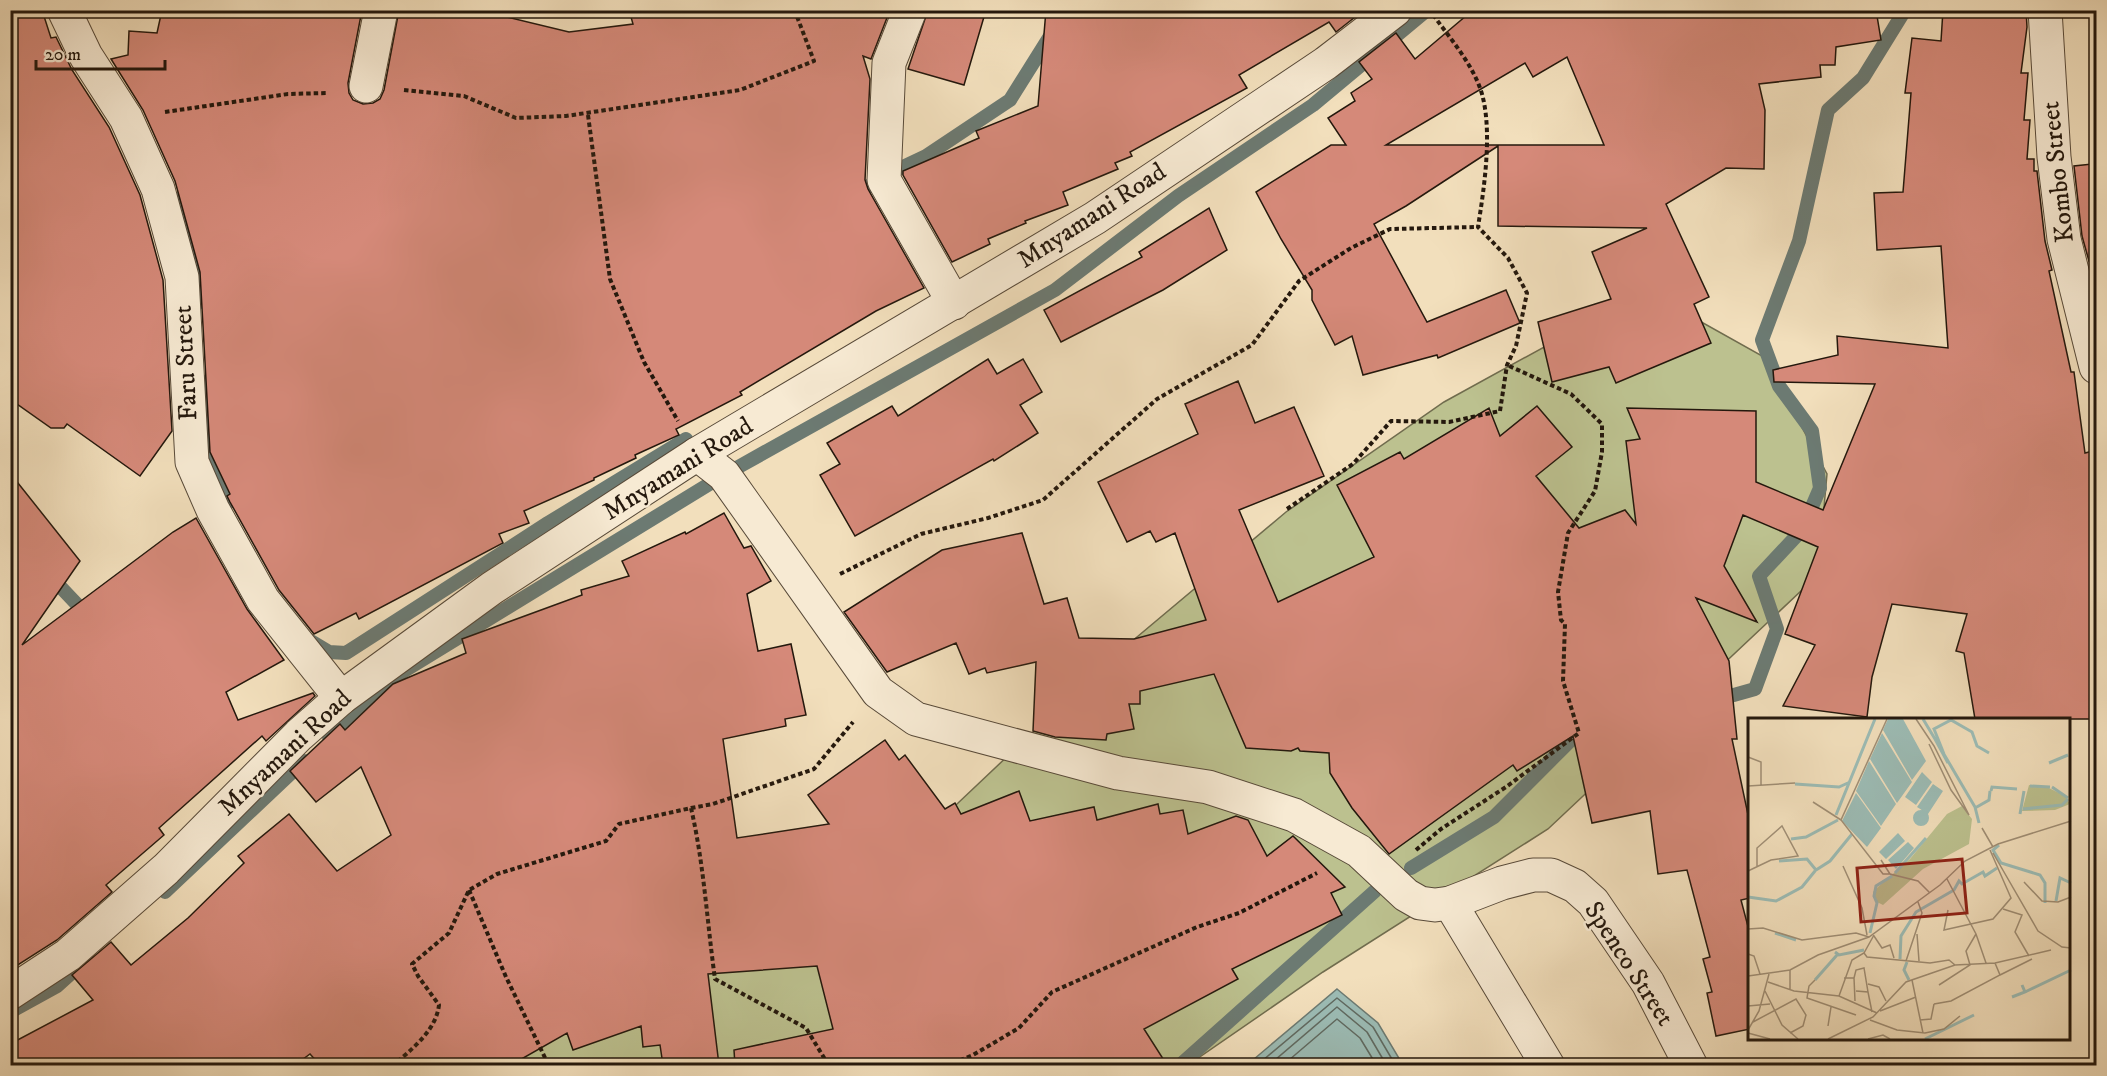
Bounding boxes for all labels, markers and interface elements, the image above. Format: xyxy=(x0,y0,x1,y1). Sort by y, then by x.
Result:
scale bar xyxy=(36,33,165,71)
text: 20 m xyxy=(45,44,81,66)
street label: Kombo Street xyxy=(2034,100,2082,244)
street label: Mnyamani Road xyxy=(1011,156,1173,276)
street label: Faru Street xyxy=(166,304,206,422)
street label: Mnyamani Road xyxy=(597,410,759,528)
street label: Mnyamani Road xyxy=(211,683,359,823)
inset map xyxy=(1748,718,2071,1040)
street label: Spenco Street xyxy=(1577,896,1681,1032)

